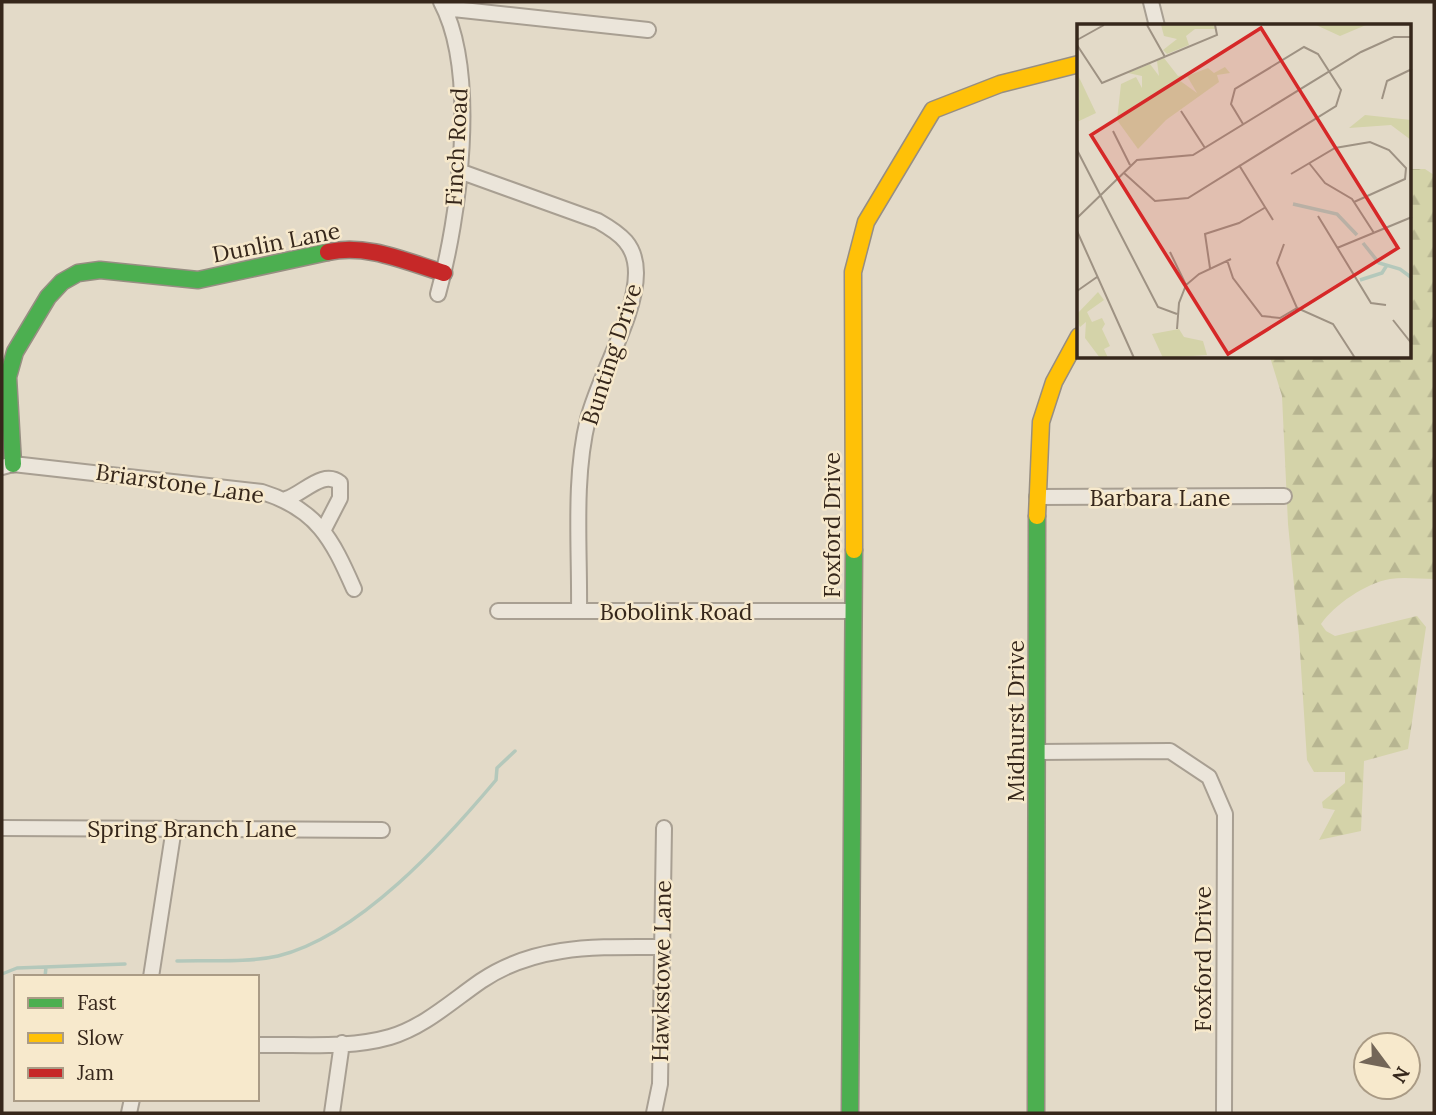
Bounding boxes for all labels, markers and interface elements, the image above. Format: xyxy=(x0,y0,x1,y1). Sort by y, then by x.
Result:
inset map xyxy=(1077,24,1412,359)
street label: Finch Road xyxy=(438,87,474,207)
street label: Dunlin Lane xyxy=(210,215,342,269)
street label: Bunting Drive xyxy=(574,279,648,429)
street label: Foxford Drive xyxy=(817,452,846,598)
street label: Briarstone Lane xyxy=(94,457,266,509)
street label: Barbara Lane xyxy=(1089,483,1231,512)
street label: Bobolink Road xyxy=(599,597,753,626)
street label: Midhurst Drive xyxy=(1001,640,1030,802)
street label: Spring Branch Lane xyxy=(87,814,297,843)
street label: Hawkstowe Lane xyxy=(645,880,677,1062)
street label: Foxford Drive xyxy=(1188,886,1217,1032)
legend xyxy=(14,975,259,1101)
text: Fast xyxy=(77,989,117,1016)
text: Slow xyxy=(77,1024,124,1051)
north arrow xyxy=(1352,1031,1422,1101)
text: Jam xyxy=(76,1059,114,1086)
text: N xyxy=(1387,1062,1415,1088)

